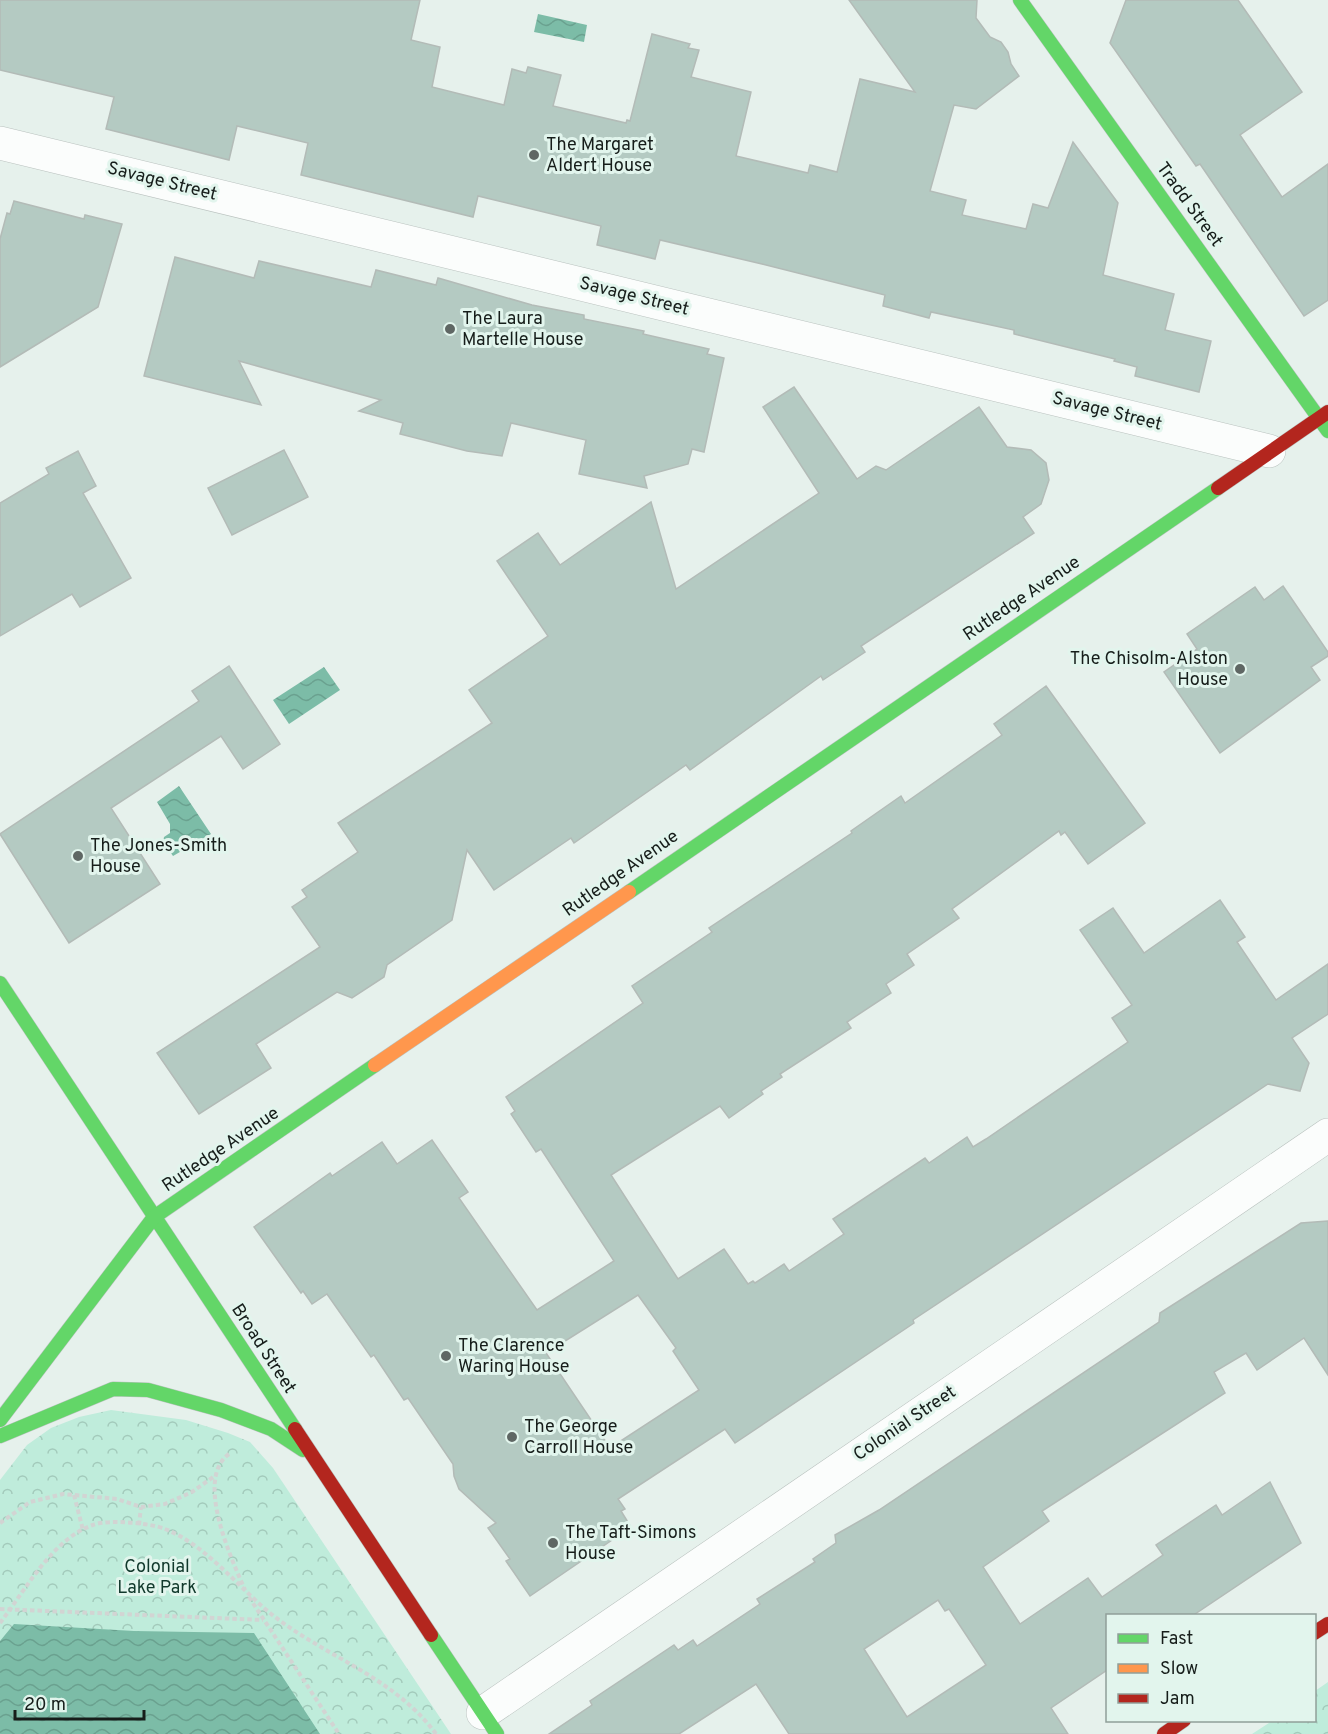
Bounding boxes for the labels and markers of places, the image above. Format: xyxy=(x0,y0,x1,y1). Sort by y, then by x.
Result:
place label: The Margaret Aldert House xyxy=(546,134,654,178)
marker: The Margaret Aldert House xyxy=(527,148,541,162)
place label: The Laura Martelle House xyxy=(462,308,583,352)
marker: The Laura Martelle House xyxy=(443,322,457,336)
place label: The Chisolm-Alston House xyxy=(1070,648,1228,692)
marker: The Chisolm-Alston House xyxy=(1233,662,1247,676)
place label: The Jones-Smith House xyxy=(90,835,227,879)
marker: The Jones-Smith House xyxy=(71,849,85,863)
place label: The Clarence Waring House xyxy=(458,1335,569,1379)
marker: The Clarence Waring House xyxy=(439,1349,453,1363)
place label: The George Carroll House xyxy=(524,1416,633,1460)
marker: The George Carroll House xyxy=(505,1430,519,1444)
place label: The Taft-Simons House xyxy=(565,1522,696,1566)
marker: The Taft-Simons House xyxy=(546,1536,560,1550)

